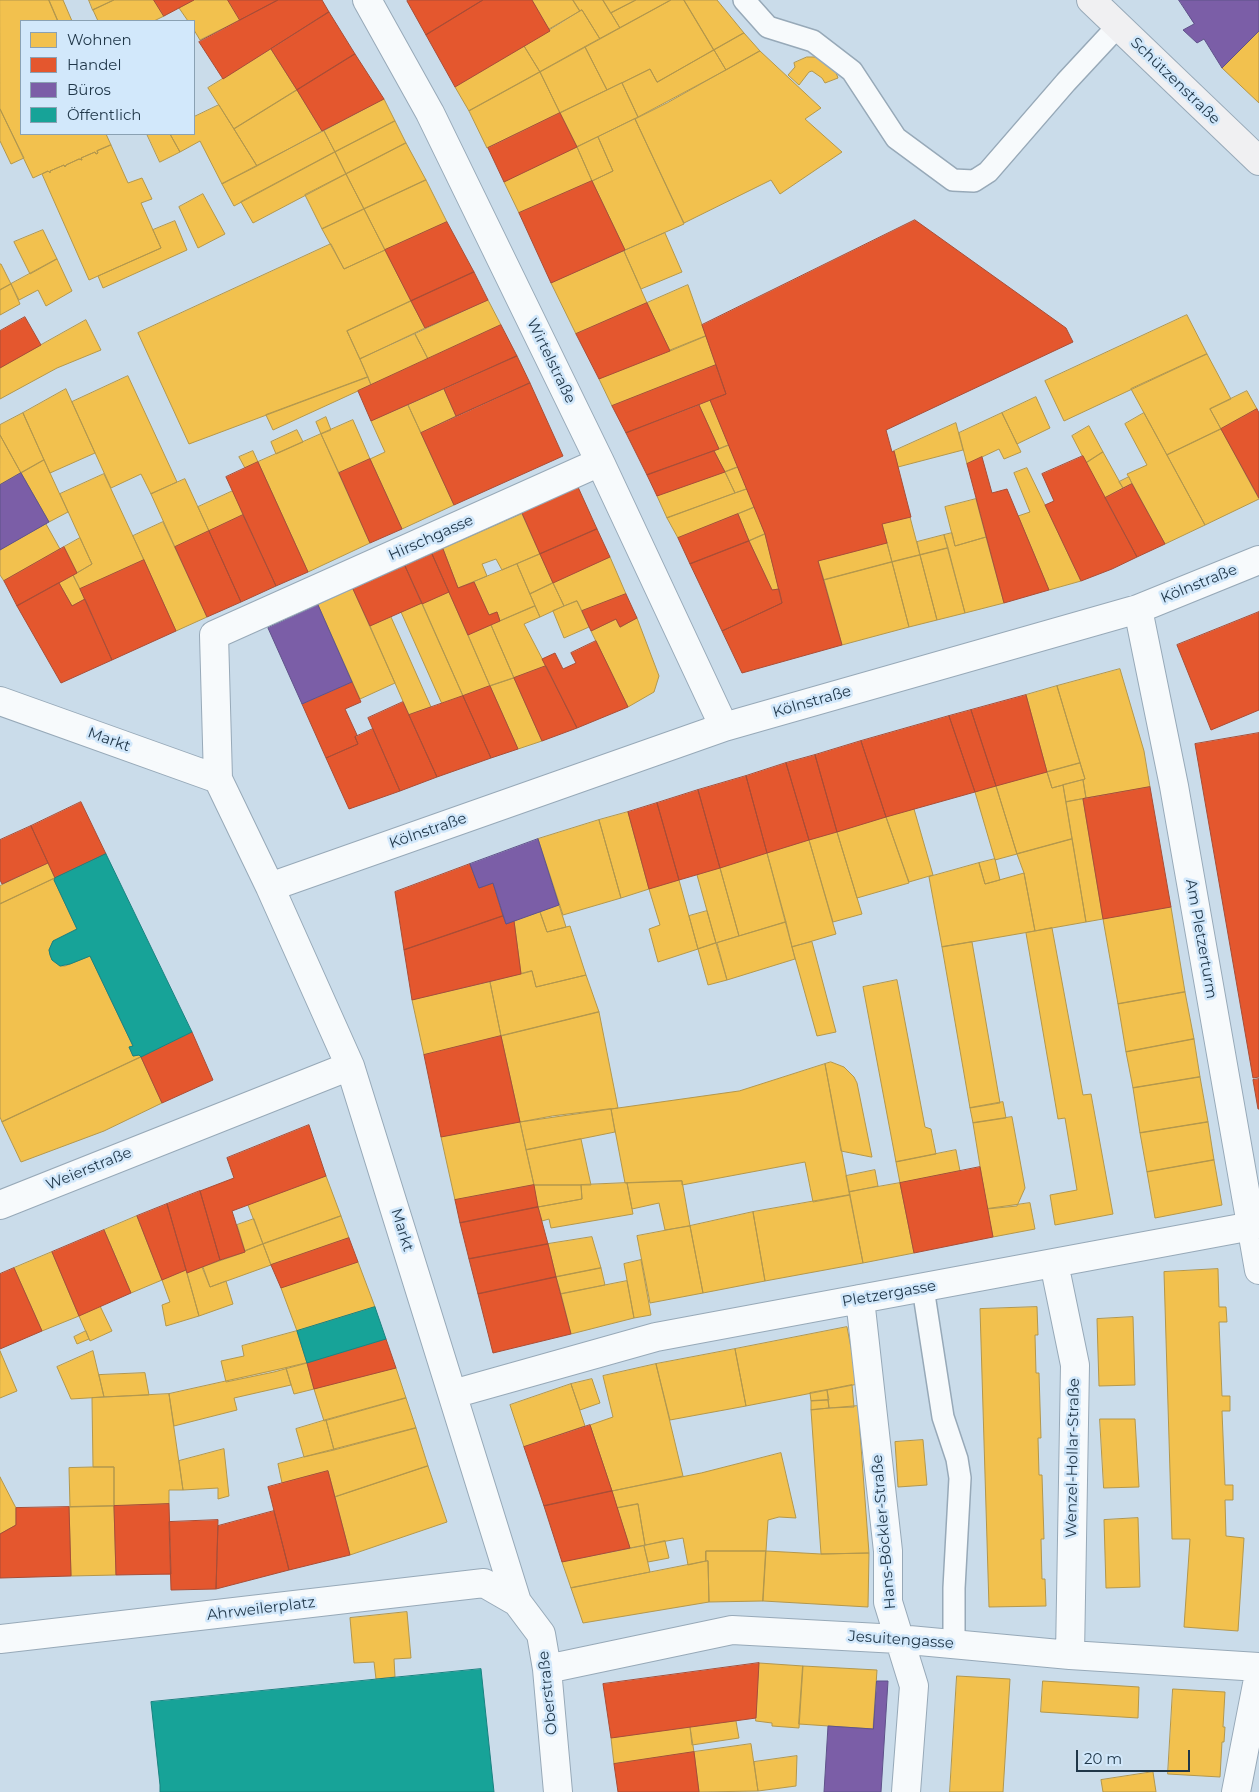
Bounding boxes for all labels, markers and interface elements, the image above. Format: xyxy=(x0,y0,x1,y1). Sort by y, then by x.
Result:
legend xyxy=(20,20,195,135)
text: Wohnen xyxy=(67,30,132,49)
street label: Schützenstraße xyxy=(1127,34,1223,128)
text: Handel xyxy=(67,55,121,74)
text: Büros xyxy=(67,80,111,99)
text: Öffentlich xyxy=(67,105,141,124)
street label: Wirtelstraße xyxy=(523,316,579,406)
street label: Hirschgasse xyxy=(386,511,476,565)
street label: Kölnstraße xyxy=(1158,561,1240,607)
street label: Kölnstraße xyxy=(771,682,853,722)
street label: Markt xyxy=(85,724,133,756)
street label: Kölnstraße xyxy=(387,809,469,853)
street label: Am Pletzerturm xyxy=(1182,878,1220,1000)
street label: Weierstraße xyxy=(44,1144,134,1194)
street label: Markt xyxy=(387,1206,417,1254)
street label: Pletzergasse xyxy=(841,1277,937,1311)
street label: Wenzel-Hollar-Straße xyxy=(1063,1378,1083,1538)
street label: Hans-Böckler-Straße xyxy=(868,1454,900,1610)
street label: Ahrweilerplatz xyxy=(206,1593,316,1625)
street label: Jesuitengasse xyxy=(848,1627,954,1653)
street label: Oberstraße xyxy=(535,1650,561,1736)
scale bar xyxy=(1079,1740,1193,1772)
text: 20 m xyxy=(1084,1749,1122,1768)

